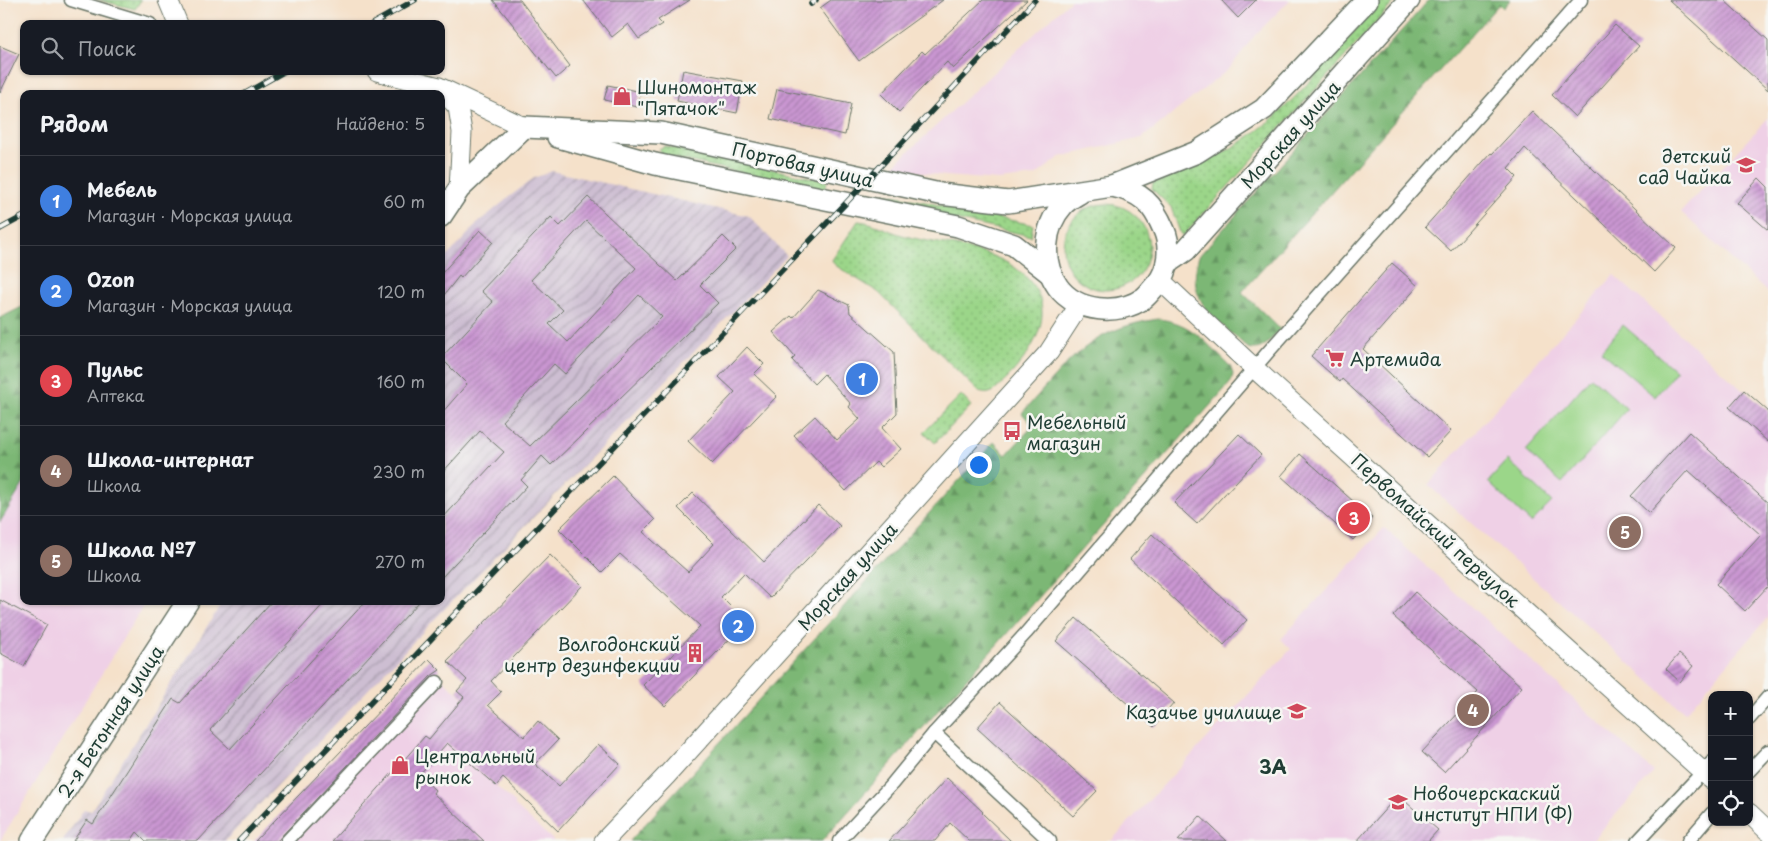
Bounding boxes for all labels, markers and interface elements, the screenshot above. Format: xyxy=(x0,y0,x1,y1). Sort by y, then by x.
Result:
search box xyxy=(20,20,445,75)
icon: search xyxy=(38,34,66,62)
text: Поиск xyxy=(78,34,136,62)
place label: Шиномонтаж "Пятачок" xyxy=(637,73,757,121)
street label: Морская улица xyxy=(1234,73,1346,194)
shop icon: Шиномонтаж "Пятачок" xyxy=(611,85,633,107)
text: Рядом xyxy=(40,107,108,139)
text: Найдено: 5 xyxy=(336,111,425,135)
street label: Портовая улица xyxy=(730,135,877,194)
place label: детский сад Чайка xyxy=(1638,142,1732,190)
school or university icon: детский сад Чайка xyxy=(1735,154,1757,176)
text: Мебель xyxy=(87,175,157,203)
text: 1 xyxy=(52,189,60,213)
text: 60 m xyxy=(383,189,425,213)
text: Магазин · Морская улица xyxy=(87,203,292,227)
text: Ozon xyxy=(87,265,135,293)
text: 2 xyxy=(50,279,62,303)
text: 120 m xyxy=(378,279,425,303)
text: Магазин · Морская улица xyxy=(87,293,292,317)
place label: Артемида xyxy=(1350,345,1442,372)
supermarket icon: Артемида xyxy=(1324,347,1346,369)
text: Пульс xyxy=(87,355,143,383)
pin: 1 xyxy=(846,360,878,398)
text: 3 xyxy=(51,369,61,393)
text: 160 m xyxy=(377,369,425,393)
text: Аптека xyxy=(87,383,144,407)
place label: Мебельный магазин xyxy=(1027,408,1127,456)
bus stop icon: Мебельный магазин xyxy=(1001,420,1023,442)
text: Школа-интернат xyxy=(87,445,253,473)
street label: Первомайский переулок xyxy=(1346,447,1527,613)
your location xyxy=(966,452,992,478)
text: 4 xyxy=(51,459,61,483)
text: 230 m xyxy=(373,459,425,483)
text: Школа xyxy=(87,473,141,497)
pin: 3 xyxy=(1338,499,1370,537)
pin: 5 xyxy=(1609,513,1641,551)
street label: Морская улица xyxy=(791,515,903,636)
text: Школа №7 xyxy=(87,535,196,563)
text: 5 xyxy=(51,549,61,573)
text: 270 m xyxy=(375,549,425,573)
text: Школа xyxy=(87,563,141,587)
pin: 2 xyxy=(722,607,754,645)
place label: Волгодонский центр дезинфекции xyxy=(504,630,680,678)
street label: 2-я Бетонная улица xyxy=(50,639,170,803)
building icon: Волгодонский центр дезинфекции xyxy=(684,642,706,664)
pin: 4 xyxy=(1457,691,1489,729)
map controls xyxy=(1708,691,1753,826)
button: + xyxy=(1708,691,1753,736)
place label: Казачье училище xyxy=(1126,698,1282,725)
school or university icon: Казачье училище xyxy=(1286,700,1308,722)
button: − xyxy=(1708,736,1753,781)
place label: Центральный рынок xyxy=(415,742,535,790)
district label: 3А xyxy=(1259,752,1287,780)
shop icon: Центральный рынок xyxy=(389,754,411,776)
place label: Новочерскаский институт НПИ (Ф) xyxy=(1413,779,1573,827)
button: locate xyxy=(1708,781,1753,826)
school or university icon: Новочерскаский институт НПИ (Ф) xyxy=(1387,791,1409,813)

